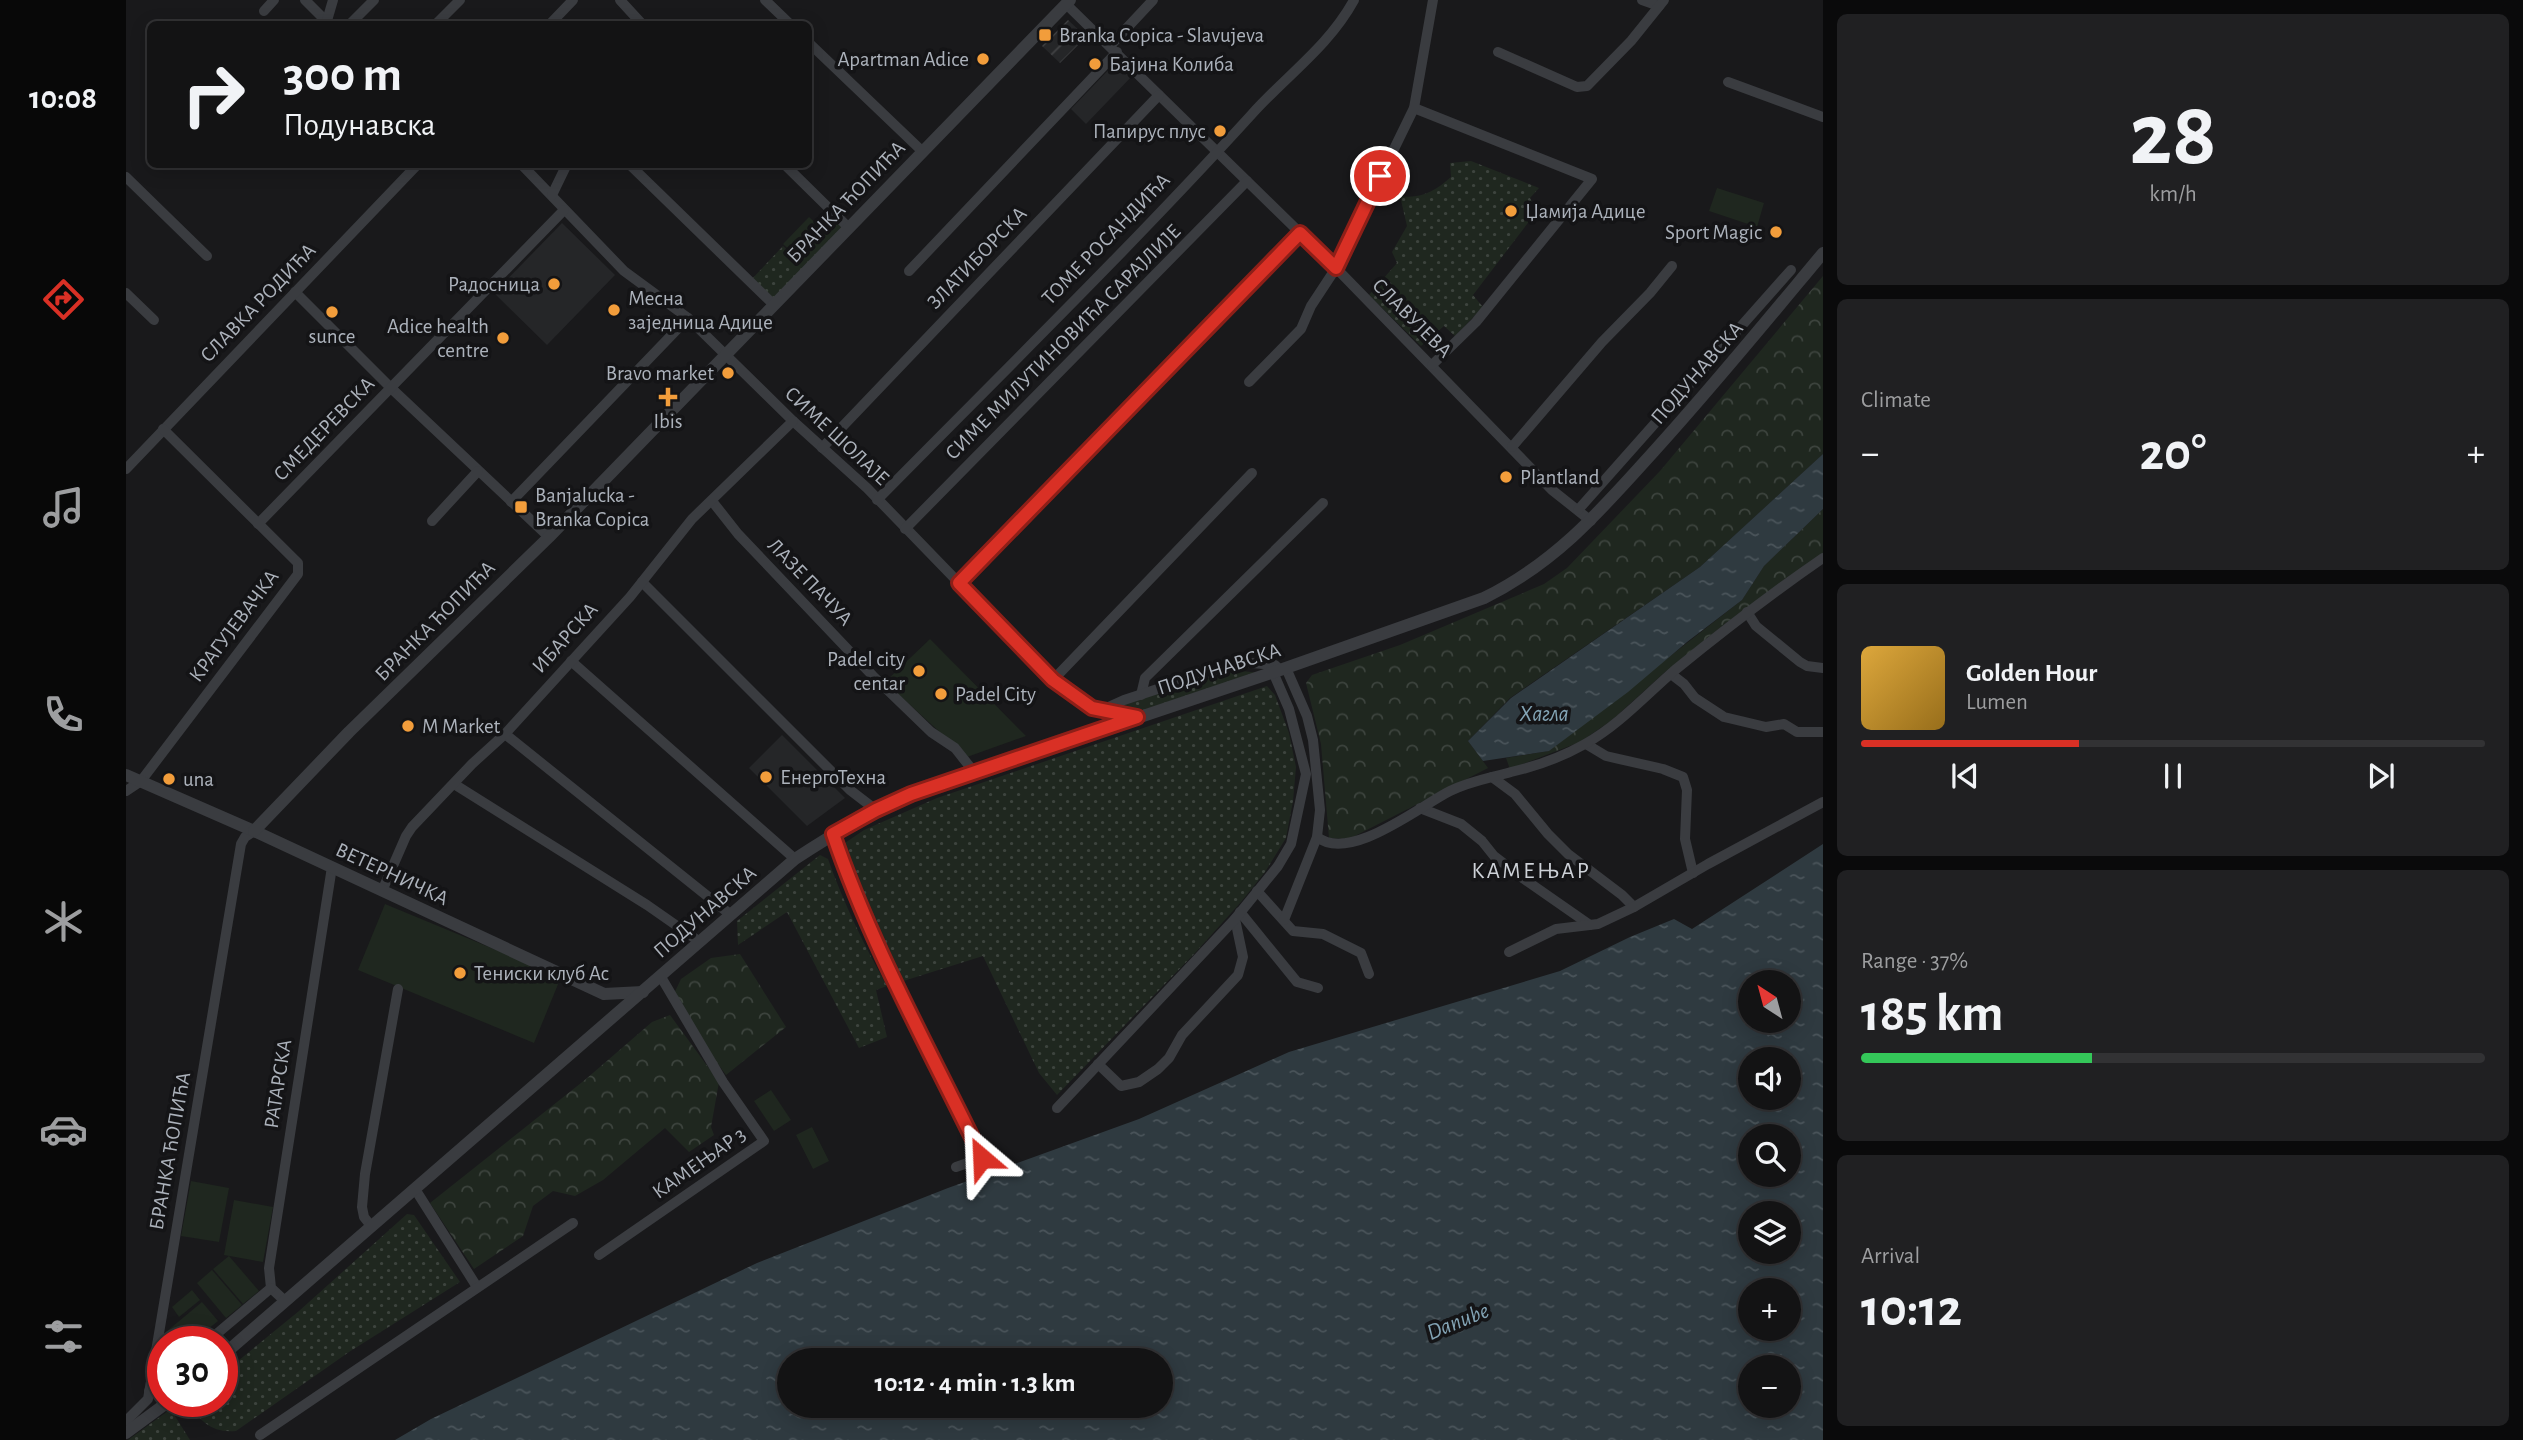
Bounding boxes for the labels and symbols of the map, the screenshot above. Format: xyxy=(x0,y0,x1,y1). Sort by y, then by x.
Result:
place label: Branka Copica - Slavujeva xyxy=(1059,25,1265,46)
marker: Branka Copica - Slavujeva xyxy=(1037,27,1053,43)
place label: Apartman Adice xyxy=(838,49,969,70)
marker: Apartman Adice xyxy=(975,51,991,67)
place label: Бајина Колиба xyxy=(1109,54,1234,75)
marker: Бајина Колиба xyxy=(1087,56,1103,72)
place label: Папирус плус xyxy=(1093,121,1206,142)
marker: Папирус плус xyxy=(1212,123,1228,139)
street label: БРАНКА ЋОПИЋА xyxy=(783,137,909,267)
pin xyxy=(1350,146,1410,206)
street label: ТОМЕ РОСАНДИЋА xyxy=(1038,169,1174,309)
place label: Џамија Адице xyxy=(1525,201,1646,222)
street label: ЗЛАТИБОРСКА xyxy=(923,203,1031,313)
marker: Џамија Адице xyxy=(1503,203,1519,219)
street label: СИМЕ МИЛУТИНОВИЋА САРАЈЛИЈЕ xyxy=(941,220,1185,464)
place label: Sport Magic xyxy=(1665,222,1762,243)
marker: Sport Magic xyxy=(1768,224,1784,240)
street label: СЛАВКА РОДИЋА xyxy=(196,240,320,366)
place label: Радосница xyxy=(448,274,540,295)
street label: СЛАВУЈЕВА xyxy=(1368,274,1456,362)
marker: Радосница xyxy=(546,276,562,292)
place label: Месна заједница Адице xyxy=(628,288,773,333)
marker: Месна заједница Адице xyxy=(606,302,622,318)
marker: sunce xyxy=(324,304,340,320)
place label: Adice health centre xyxy=(387,316,489,361)
street label: ПОДУНАВСКА xyxy=(1647,318,1747,428)
place label: sunce xyxy=(309,326,355,347)
marker: Adice health centre xyxy=(495,330,511,346)
place label: Bravo market xyxy=(606,363,714,384)
marker: Bravo market xyxy=(720,365,736,381)
street label: СМЕДЕРЕВСКА xyxy=(269,373,379,485)
street label: СИМЕ ШОЛАЈЕ xyxy=(781,383,893,489)
marker: Ibis xyxy=(660,389,676,405)
place label: Ibis xyxy=(653,411,683,432)
place label: Plantland xyxy=(1520,467,1600,488)
marker: Plantland xyxy=(1498,469,1514,485)
place label: Banjalucka - Branka Copica xyxy=(535,485,650,530)
marker: Banjalucka - Branka Copica xyxy=(513,499,529,515)
street label: ЛАЗЕ ПАЧУА xyxy=(764,534,856,630)
street label: БРАНКА ЋОПИЋА xyxy=(371,557,499,685)
street label: КРАГУЈЕВАЧКА xyxy=(185,566,283,686)
street label: ИБАРСКА xyxy=(528,599,602,677)
street label: ПОДУНАВСКА xyxy=(1155,639,1283,699)
place label: Padel city centar xyxy=(827,649,905,694)
marker: Padel city centar xyxy=(911,663,927,679)
place label: Padel City xyxy=(955,684,1036,705)
marker: Padel City xyxy=(933,686,949,702)
water label: Хагла xyxy=(1519,703,1569,726)
place label: M Market xyxy=(422,716,501,737)
marker: M Market xyxy=(400,718,416,734)
place label: ЕнергоТехна xyxy=(780,767,886,788)
place label: una xyxy=(183,769,214,790)
marker: ЕнергоТехна xyxy=(758,769,774,785)
marker: una xyxy=(161,771,177,787)
street label: ВЕТЕРНИЧКА xyxy=(332,839,452,909)
district label: КАМЕЊАР xyxy=(1471,860,1591,883)
street label: ПОДУНАВСКА xyxy=(650,862,760,962)
place label: Тениски клуб Ас xyxy=(474,963,609,984)
marker: Тениски клуб Ас xyxy=(452,965,468,981)
north arrow xyxy=(1738,970,1801,1032)
street label: РАТАРСКА xyxy=(261,1038,295,1130)
street label: БРАНКА ЋОПИЋА xyxy=(146,1070,194,1232)
position arrow xyxy=(945,1121,1019,1195)
street label: КАМЕЊАР 3 xyxy=(648,1123,750,1203)
water label: Danube xyxy=(1424,1299,1493,1345)
speed limit sign: 30 xyxy=(147,1326,238,1417)

